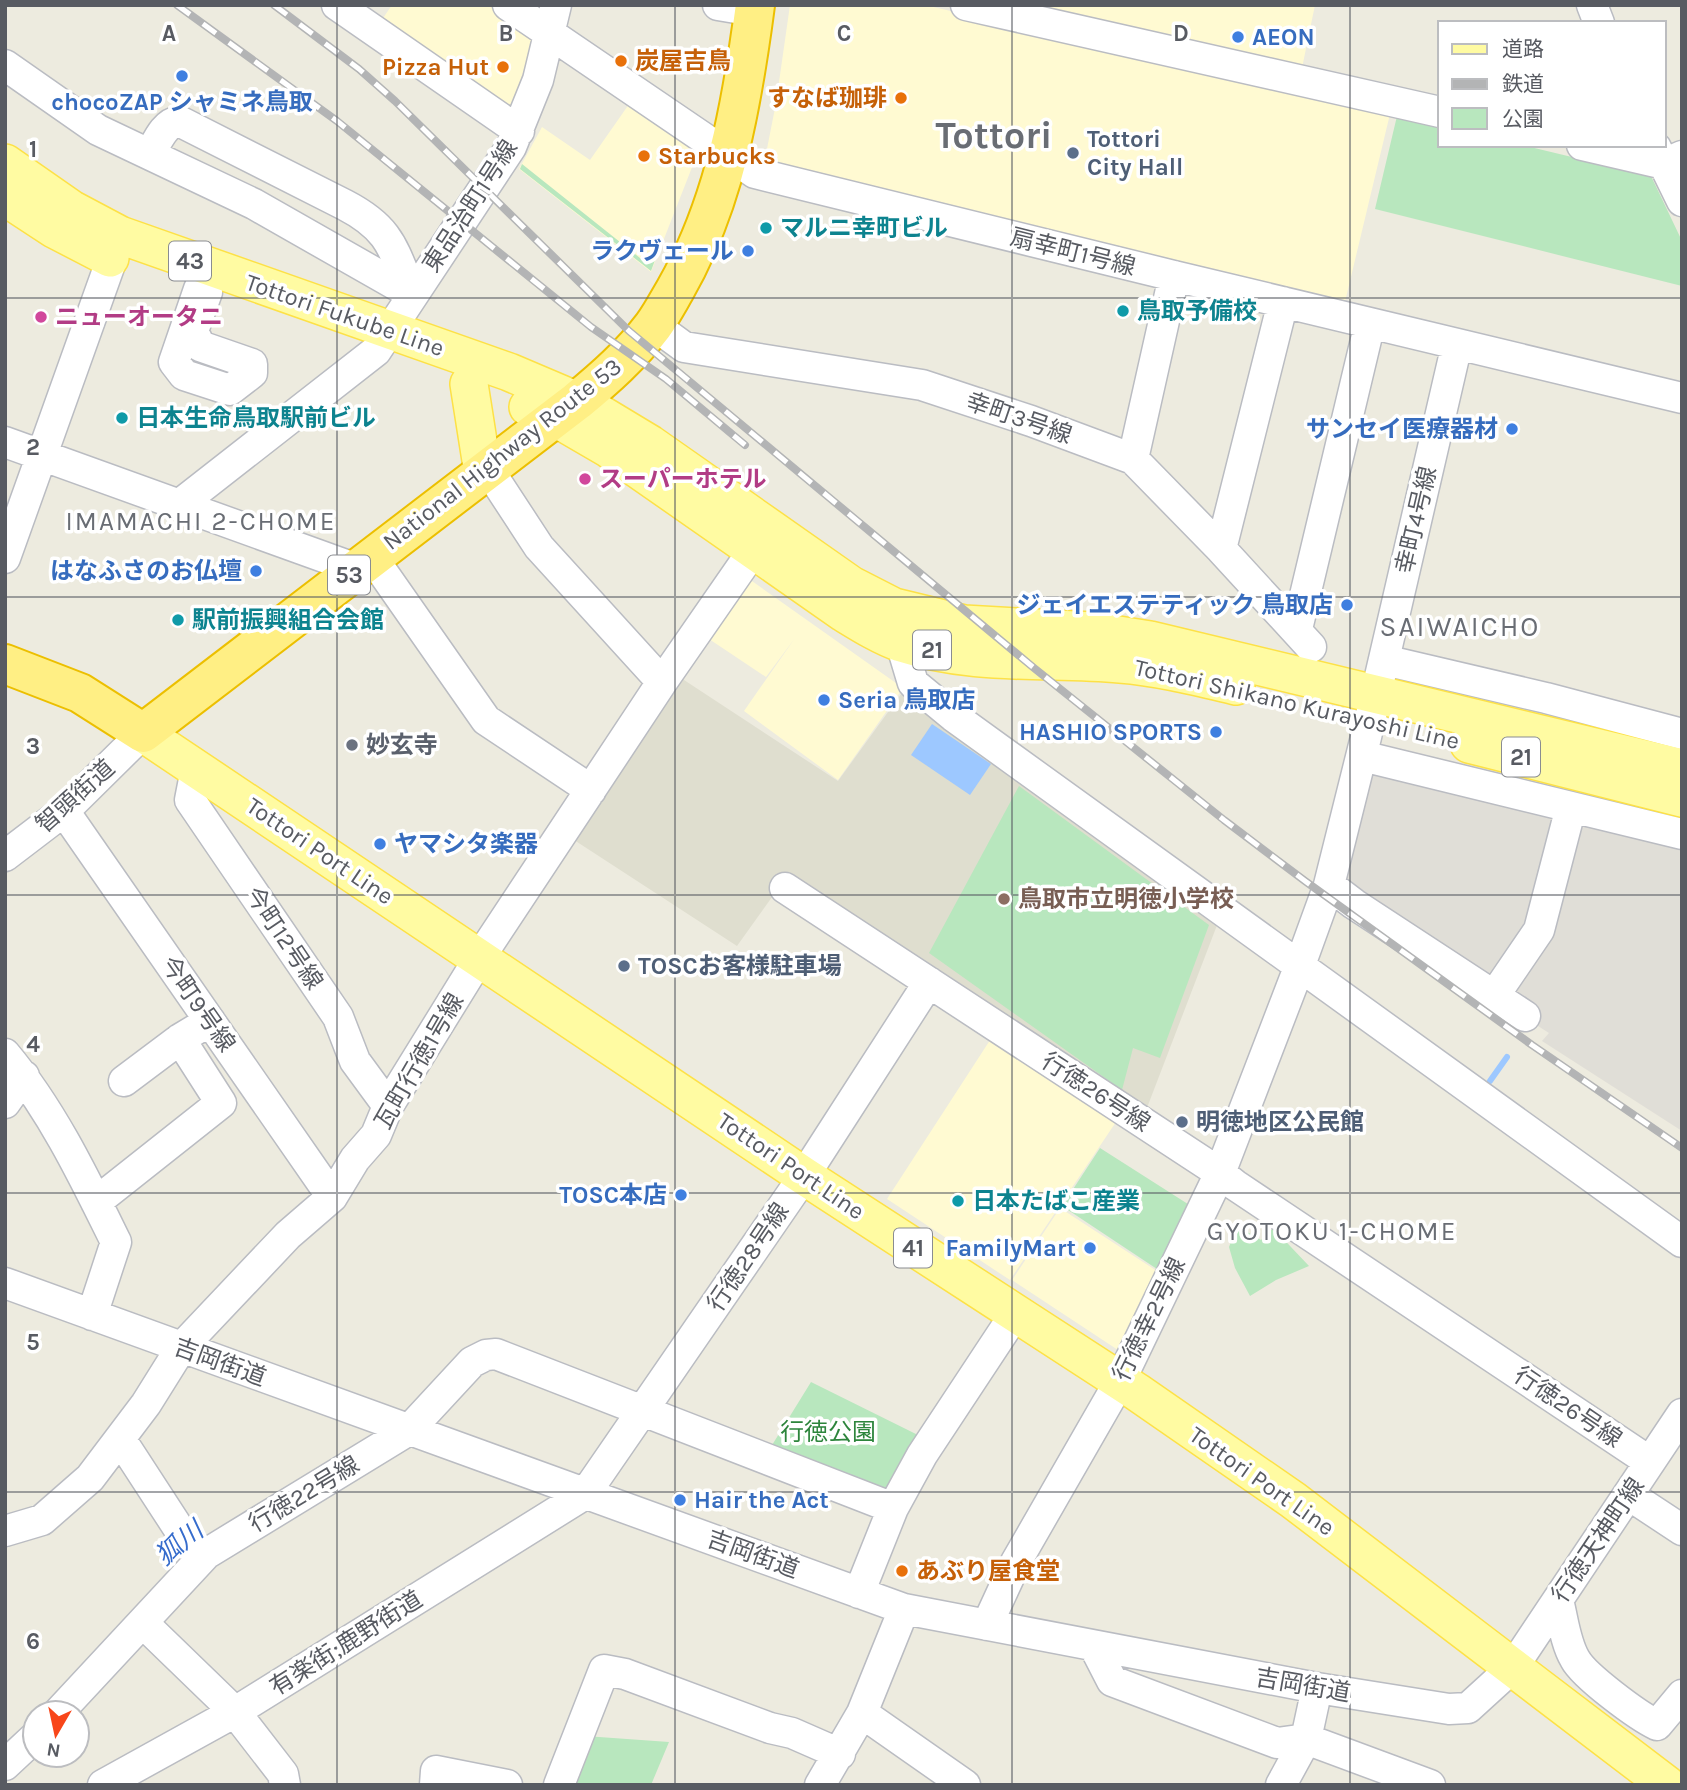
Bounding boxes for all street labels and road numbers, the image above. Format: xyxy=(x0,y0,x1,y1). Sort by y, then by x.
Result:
street label: 東品治町1号線 xyxy=(417,135,523,277)
street label: 扇幸町1号線 xyxy=(1008,223,1138,281)
road number: 43 xyxy=(169,242,211,280)
street label: Tottori Fukube Line xyxy=(242,268,448,362)
street label: National Highway Route 53 xyxy=(377,352,627,556)
street label: 幸町3号線 xyxy=(962,387,1076,449)
street label: 幸町4号線 xyxy=(1390,464,1442,576)
road number: 53 xyxy=(328,555,370,594)
road number: 21 xyxy=(913,630,951,670)
street label: Tottori Shikano Kurayoshi Line xyxy=(1132,653,1462,755)
road number: 21 xyxy=(1502,737,1540,776)
street label: 智頭街道 xyxy=(30,753,120,839)
street label: Tottori Port Line xyxy=(241,792,399,910)
street label: 今町12号線 xyxy=(239,881,329,995)
street label: 今町9号線 xyxy=(155,951,241,1057)
street label: 瓦町行徳1号線 xyxy=(369,988,469,1134)
street label: 行徳26号線 xyxy=(1037,1047,1155,1137)
street label: Tottori Port Line xyxy=(712,1107,870,1225)
street label: 行徳28号線 xyxy=(702,1197,794,1317)
road number: 41 xyxy=(894,1228,932,1268)
street label: 行徳幸2号線 xyxy=(1107,1253,1191,1385)
street label: 吉岡街道 xyxy=(170,1332,270,1392)
street label: 行徳26号線 xyxy=(1509,1361,1627,1453)
street label: Tottori Port Line xyxy=(1184,1421,1340,1541)
street label: 行徳22号線 xyxy=(244,1450,364,1538)
street label: 行徳天神町線 xyxy=(1546,1472,1650,1608)
street label: 吉岡街道 xyxy=(703,1524,803,1584)
street label: 有楽街;鹿野街道 xyxy=(265,1585,427,1701)
street label: 吉岡街道 xyxy=(1253,1663,1353,1707)

